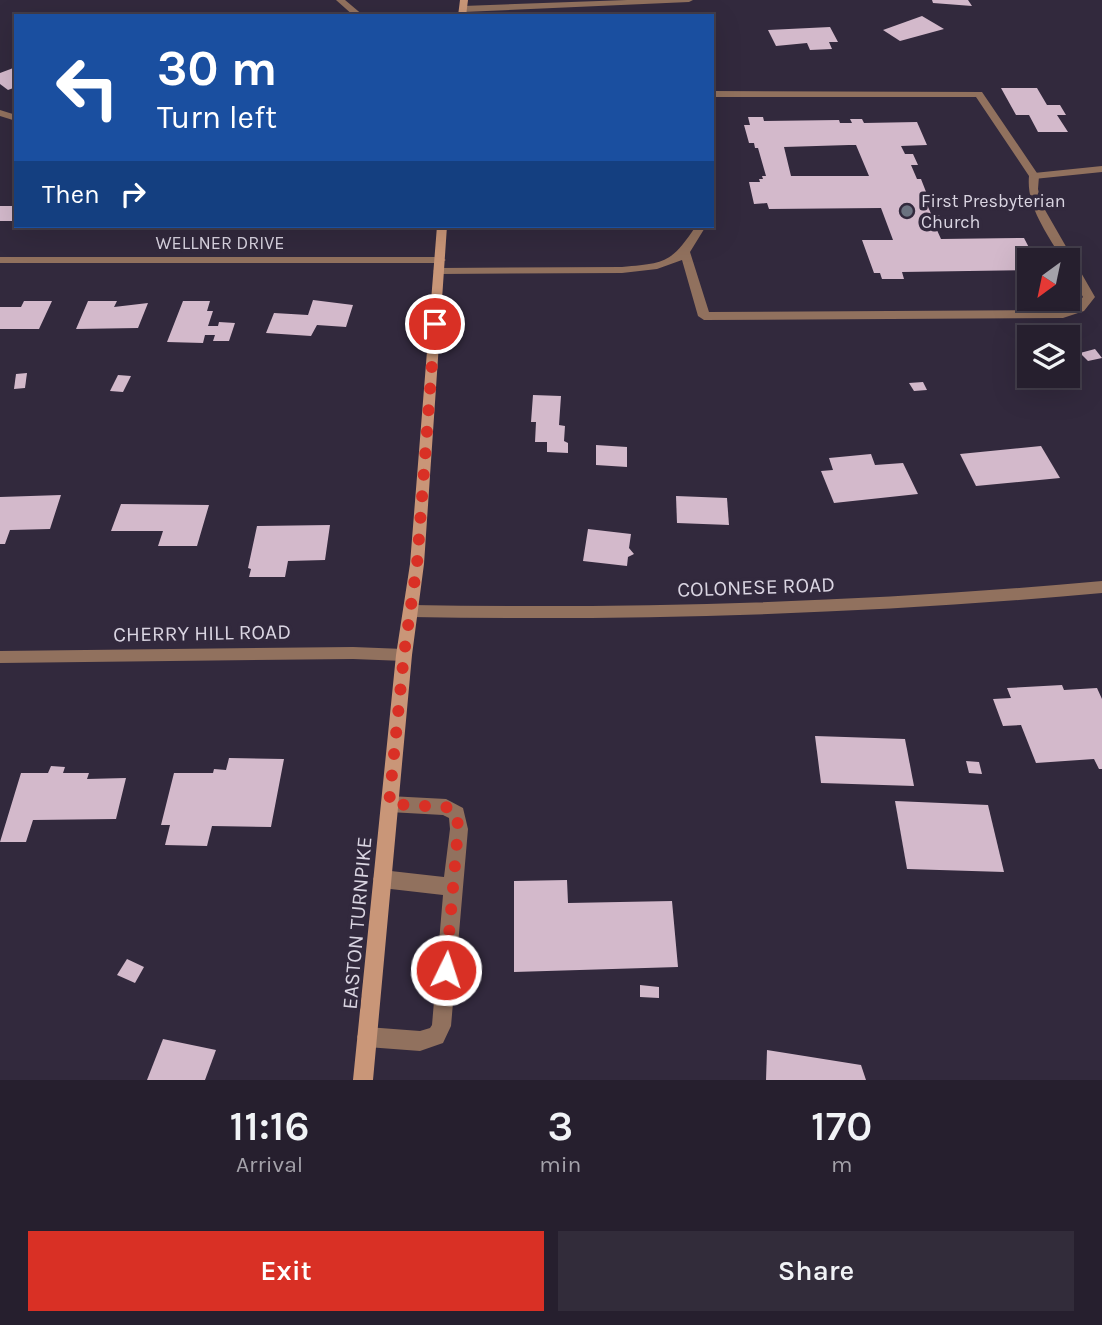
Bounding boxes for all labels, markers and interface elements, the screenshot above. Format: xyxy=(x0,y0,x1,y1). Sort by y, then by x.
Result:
text: 30 m xyxy=(157,40,277,97)
icon: left xyxy=(42,42,133,133)
text: Turn left xyxy=(157,99,277,136)
icon: right xyxy=(114,175,152,213)
text: Then xyxy=(42,179,100,210)
place label: First Presbyterian Church xyxy=(921,190,1066,233)
marker: First Presbyterian Church xyxy=(899,203,915,219)
street label: WELLNER DRIVE xyxy=(156,232,284,254)
north arrow xyxy=(1017,248,1080,312)
map controls xyxy=(1017,248,1080,388)
pin xyxy=(405,294,465,354)
icon: arrive xyxy=(416,305,454,343)
button: layers xyxy=(1017,325,1080,388)
street label: COLONESE ROAD xyxy=(677,572,835,602)
street label: CHERRY HILL ROAD xyxy=(113,619,291,647)
street label: EASTON TURNPIKE xyxy=(337,836,377,1010)
position arrow xyxy=(409,933,483,1007)
text: 11:16 xyxy=(230,1101,310,1151)
text: 3 xyxy=(547,1101,573,1151)
text: 170 xyxy=(811,1101,872,1151)
text: Arrival xyxy=(236,1151,303,1178)
text: min xyxy=(539,1151,581,1178)
text: m xyxy=(831,1151,852,1178)
button: Exit xyxy=(28,1231,544,1311)
button: Share xyxy=(558,1231,1074,1311)

